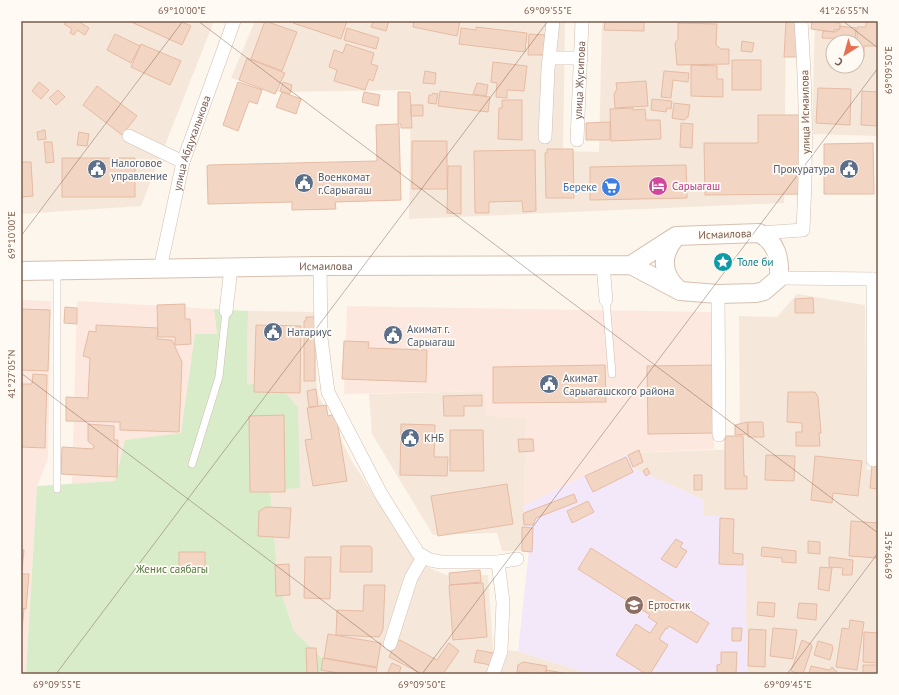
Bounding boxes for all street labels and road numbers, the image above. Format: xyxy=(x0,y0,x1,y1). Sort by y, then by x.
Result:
street label: улица Жусипова xyxy=(571,40,588,120)
street label: улица Исмаилова xyxy=(797,70,813,154)
street label: улица Абдухалыкова xyxy=(170,93,214,192)
street label: Исмаилова xyxy=(698,226,752,242)
street label: Исмаилова xyxy=(299,259,353,273)

